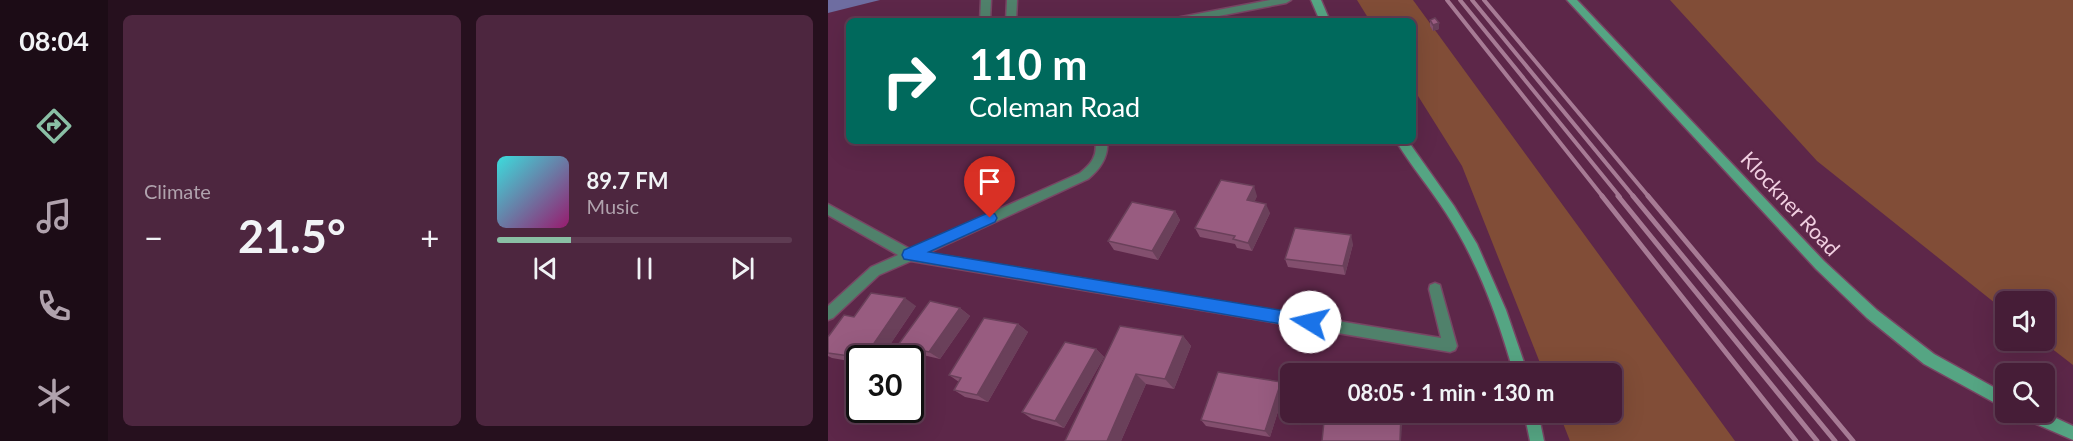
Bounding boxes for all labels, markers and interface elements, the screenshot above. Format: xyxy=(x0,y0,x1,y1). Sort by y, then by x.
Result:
text: 08:04 xyxy=(19,24,89,57)
text: 110 m xyxy=(969,39,1087,89)
icon: right xyxy=(870,42,948,120)
text: Coleman Road xyxy=(969,90,1140,123)
icon: directions xyxy=(33,105,75,147)
street label: Klockner Road xyxy=(1736,146,1846,260)
pin xyxy=(964,156,1015,218)
icon: arrive xyxy=(973,165,1006,198)
text: 89.7 FM xyxy=(587,167,669,194)
text: Climate xyxy=(144,179,211,203)
text: Music xyxy=(587,194,639,218)
icon: music xyxy=(33,195,75,237)
text: 21.5° xyxy=(238,209,346,263)
text: − xyxy=(144,217,163,257)
text: + xyxy=(420,217,440,257)
icon: previous xyxy=(529,252,562,285)
icon: pause xyxy=(628,252,661,285)
icon: next xyxy=(726,252,759,285)
icon: phone xyxy=(33,285,75,327)
position arrow xyxy=(1278,290,1342,354)
map controls xyxy=(1995,291,2055,423)
button: sound xyxy=(1995,291,2055,351)
speed limit sign: 30 xyxy=(846,345,924,423)
button: search xyxy=(1995,363,2055,423)
icon: climate xyxy=(33,375,75,417)
text: 08:05 · 1 min · 130 m xyxy=(1348,379,1554,406)

